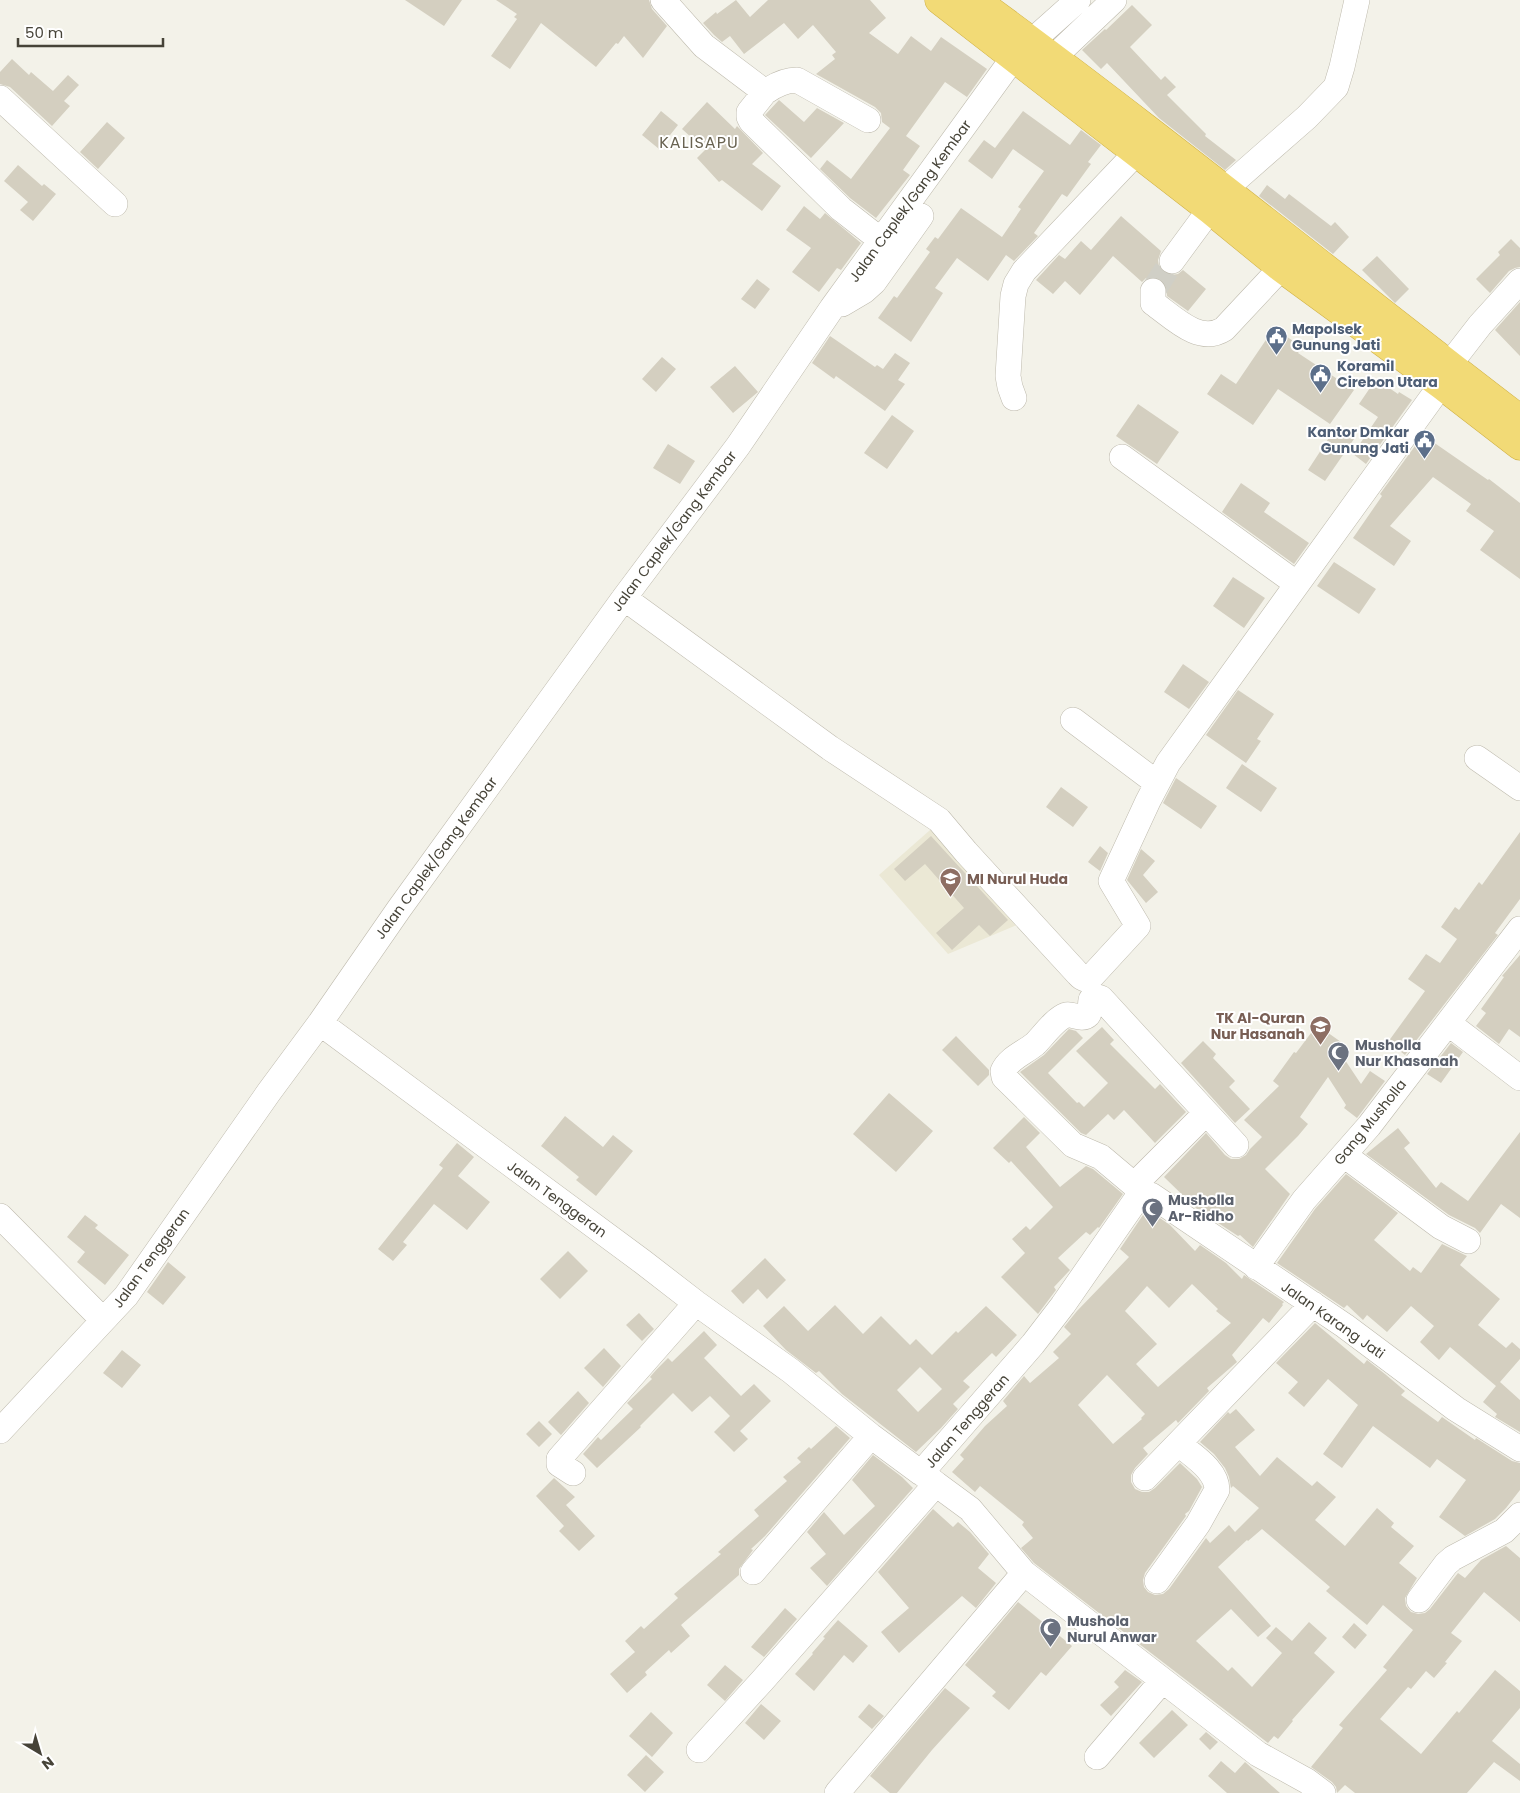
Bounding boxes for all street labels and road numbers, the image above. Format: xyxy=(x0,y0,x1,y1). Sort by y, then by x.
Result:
street label: Jalan Caplek/Gang Kembar xyxy=(844,116,976,286)
street label: Jalan Caplek/Gang Kembar xyxy=(607,447,741,615)
street label: Jalan Caplek/Gang Kembar xyxy=(370,773,502,943)
street label: Gang Musholla xyxy=(1329,1075,1411,1169)
street label: Jalan Tenggeran xyxy=(503,1156,611,1242)
street label: Jalan Tenggeran xyxy=(108,1204,194,1312)
street label: Jalan Karang Jati xyxy=(1277,1277,1389,1363)
street label: Jalan Tenggeran xyxy=(920,1370,1014,1472)

